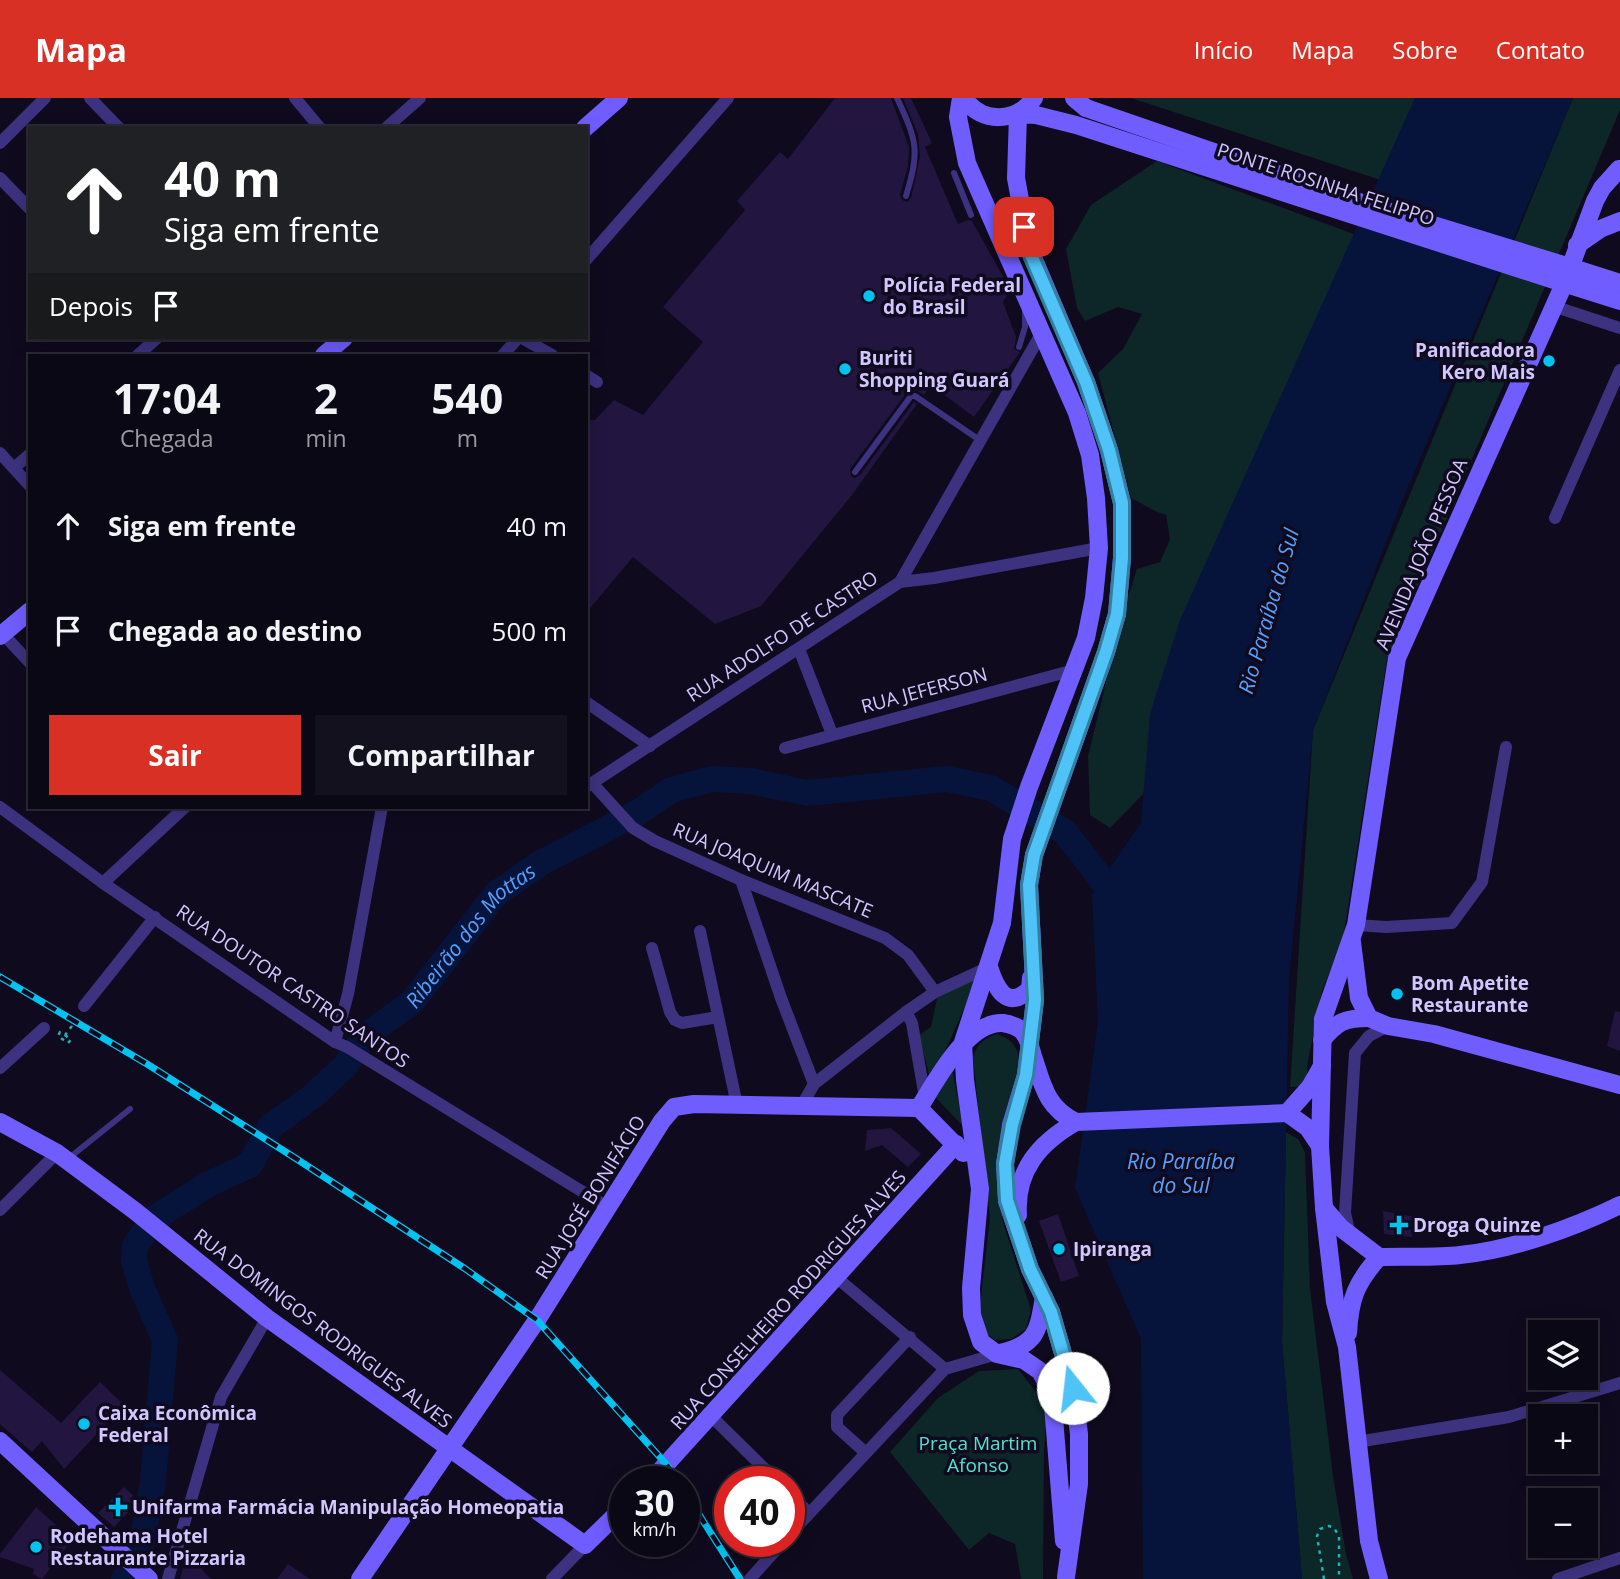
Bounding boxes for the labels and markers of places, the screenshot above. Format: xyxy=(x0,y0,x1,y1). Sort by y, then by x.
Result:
pin xyxy=(994,197,1054,257)
place label: Polícia Federal do Brasil xyxy=(883,272,1021,320)
marker: Polícia Federal do Brasil xyxy=(861,288,877,304)
place label: Panificadora Kero Mais xyxy=(1415,337,1535,385)
place label: Buriti Shopping Guará xyxy=(859,345,1010,393)
marker: Panificadora Kero Mais xyxy=(1541,353,1557,369)
marker: Buriti Shopping Guará xyxy=(837,361,853,377)
place label: Bom Apetite Restaurante xyxy=(1411,970,1529,1018)
marker: Bom Apetite Restaurante xyxy=(1389,986,1405,1002)
place label: Droga Quinze xyxy=(1413,1212,1541,1238)
marker: Droga Quinze xyxy=(1391,1217,1407,1233)
place label: Ipiranga xyxy=(1073,1236,1152,1262)
marker: Ipiranga xyxy=(1051,1241,1067,1257)
place label: Caixa Econômica Federal xyxy=(98,1400,257,1448)
marker: Caixa Econômica Federal xyxy=(76,1416,92,1432)
place label: Unifarma Farmácia Manipulação Homeopatia xyxy=(132,1494,564,1520)
marker: Unifarma Farmácia Manipulação Homeopatia xyxy=(110,1499,126,1515)
place label: Rodehama Hotel Restaurante Pizzaria xyxy=(50,1523,246,1571)
marker: Rodehama Hotel Restaurante Pizzaria xyxy=(28,1539,44,1555)

